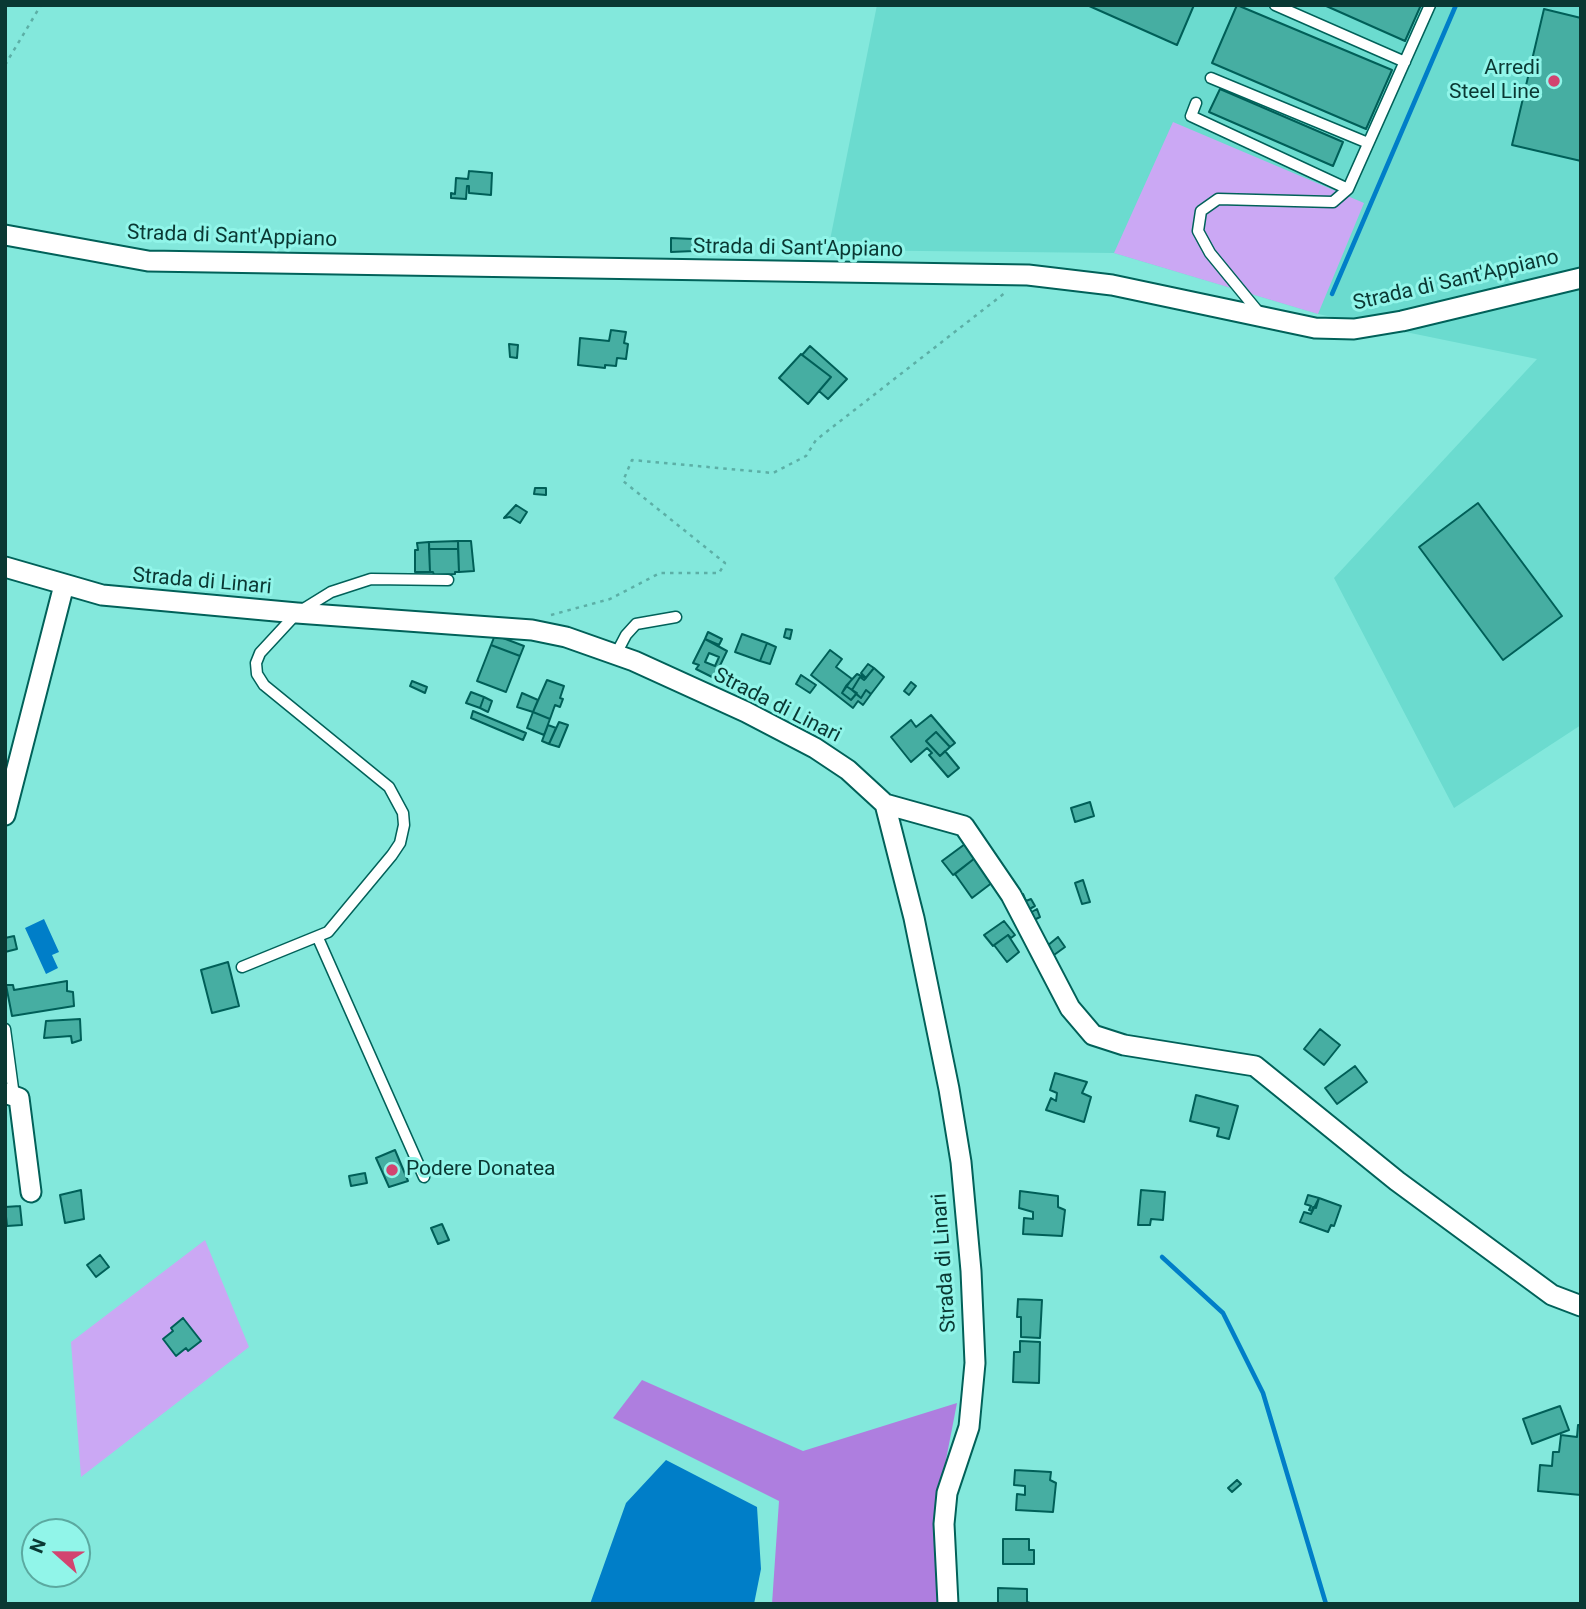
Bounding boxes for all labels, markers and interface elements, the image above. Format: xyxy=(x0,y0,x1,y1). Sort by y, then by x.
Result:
place label: Arredi Steel Line xyxy=(1449,56,1540,106)
marker: Arredi Steel Line xyxy=(1546,73,1562,89)
street label: Strada di Sant'Appiano xyxy=(126,221,338,253)
street label: Strada di Sant'Appiano xyxy=(693,235,903,263)
street label: Strada di Sant'Appiano xyxy=(1351,245,1561,317)
street label: Strada di Linari xyxy=(131,563,273,601)
street label: Strada di Linari xyxy=(709,663,845,749)
place label: Podere Donatea xyxy=(406,1157,556,1183)
marker: Podere Donatea xyxy=(384,1162,400,1178)
street label: Strada di Linari xyxy=(928,1192,962,1334)
north arrow xyxy=(21,1518,91,1588)
text: N xyxy=(25,1536,51,1556)

